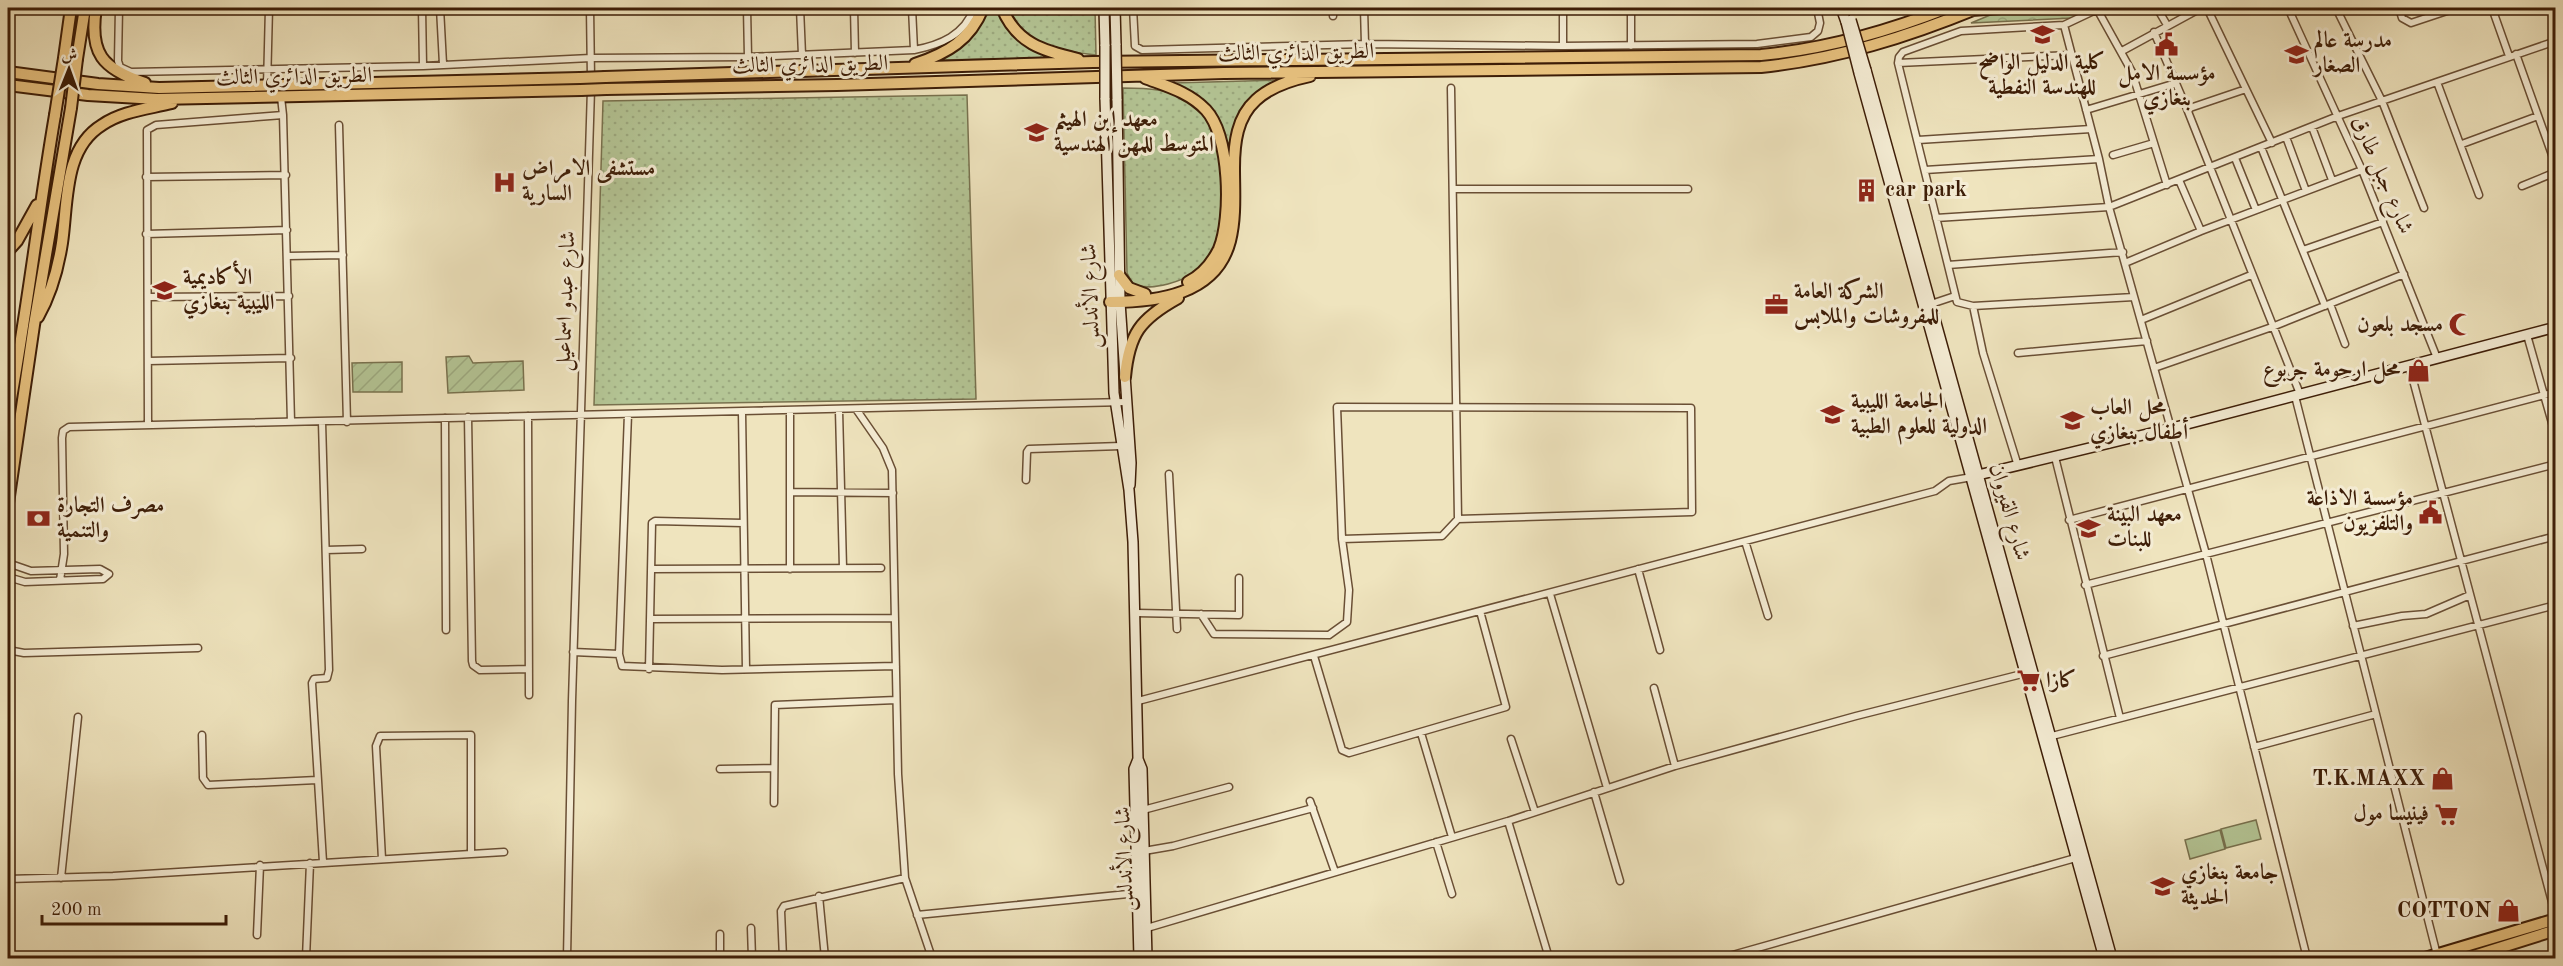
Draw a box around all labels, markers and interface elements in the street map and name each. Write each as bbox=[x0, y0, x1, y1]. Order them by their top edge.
school or university icon: كلية الدليل الواضح للهندسة النفطية bbox=[2029, 21, 2055, 47]
place label: مدرسة عالم الصغار bbox=[2311, 29, 2392, 78]
public building icon: مؤسسة الامل بنغازي bbox=[2154, 32, 2180, 58]
north arrow bbox=[39, 39, 99, 99]
street label: الطريق الدائري الثالث bbox=[1218, 41, 1374, 70]
school or university icon: مدرسة عالم الصغار bbox=[2283, 41, 2309, 67]
text: ش bbox=[61, 48, 77, 64]
place label: كلية الدليل الواضح للهندسة النفطية bbox=[1978, 50, 2106, 99]
street label: الطريق الدائري الثالث bbox=[732, 53, 888, 82]
place label: مؤسسة الامل بنغازي bbox=[2118, 62, 2216, 116]
street label: الطريق الدائري الثالث bbox=[216, 65, 372, 94]
place label: معهد إبن الهيثم المتوسط للمهن الهندسية bbox=[1054, 109, 1214, 158]
street label: شارع جبل طارق bbox=[2342, 113, 2417, 240]
school or university icon: معهد إبن الهيثم المتوسط للمهن الهندسية bbox=[1023, 120, 1049, 146]
place label: مستشفى الامراض السارية bbox=[522, 157, 655, 206]
hospital icon: مستشفى الامراض السارية bbox=[491, 169, 517, 195]
building icon: car park bbox=[1854, 177, 1880, 203]
place label: car park bbox=[1885, 179, 1967, 201]
street label: شارع عبدو اسماعيل bbox=[553, 230, 585, 372]
street label: شارع الأندلس bbox=[1072, 243, 1110, 349]
place label: الأكاديمية الليبية بنغازي bbox=[183, 260, 274, 320]
place label: الشركة العامة للمفروشات والملابس bbox=[1794, 277, 1939, 330]
school or university icon: الأكاديمية الليبية بنغازي bbox=[152, 278, 178, 304]
office icon: الشركة العامة للمفروشات والملابس bbox=[1763, 292, 1789, 318]
mosque icon: مسجد بلعون bbox=[2448, 312, 2474, 338]
place label: مسجد بلعون bbox=[2357, 314, 2443, 337]
shop icon: محل ارحومة جربوع bbox=[2405, 357, 2431, 383]
place label: محل ارحومة جربوع bbox=[2263, 359, 2401, 387]
place label: الجامعة الليبية الدولية للعلوم الطبية bbox=[1851, 390, 1987, 445]
place label: محل العاب أطفال بنغازي bbox=[2090, 396, 2189, 450]
school or university icon: الجامعة الليبية الدولية للعلوم الطبية bbox=[1820, 402, 1846, 428]
school or university icon: محل العاب أطفال بنغازي bbox=[2059, 408, 2085, 434]
street label: شارع القيروان bbox=[1979, 461, 2033, 565]
place label: مؤسسة الاذاعة والتلفزيون bbox=[2307, 487, 2413, 537]
place label: مصرف التجارة والتنمية bbox=[57, 494, 164, 543]
public building icon: مؤسسة الاذاعة والتلفزيون bbox=[2418, 499, 2444, 525]
place label: معهد البينة للبنات bbox=[2107, 504, 2182, 552]
bank icon: مصرف التجارة والتنمية bbox=[26, 506, 52, 532]
school or university icon: معهد البينة للبنات bbox=[2076, 515, 2102, 541]
supermarket icon: كازا bbox=[2015, 668, 2041, 694]
place label: كازا bbox=[2046, 668, 2077, 693]
shop icon: T.K.MAXX bbox=[2430, 766, 2456, 792]
place label: T.K.MAXX bbox=[2312, 768, 2425, 790]
supermarket icon: فينيسا مول bbox=[2434, 801, 2460, 827]
place label: فينيسا مول bbox=[2353, 802, 2429, 826]
street label: شارع الأندلس bbox=[1106, 806, 1144, 912]
place label: جامعة بنغازي الحديثة bbox=[2181, 861, 2278, 911]
school or university icon: جامعة بنغازي الحديثة bbox=[2150, 873, 2176, 899]
scale bar bbox=[42, 888, 226, 926]
shop icon: COTTON bbox=[2496, 898, 2522, 924]
place label: COTTON bbox=[2397, 900, 2491, 922]
text: 200 m bbox=[51, 901, 102, 919]

